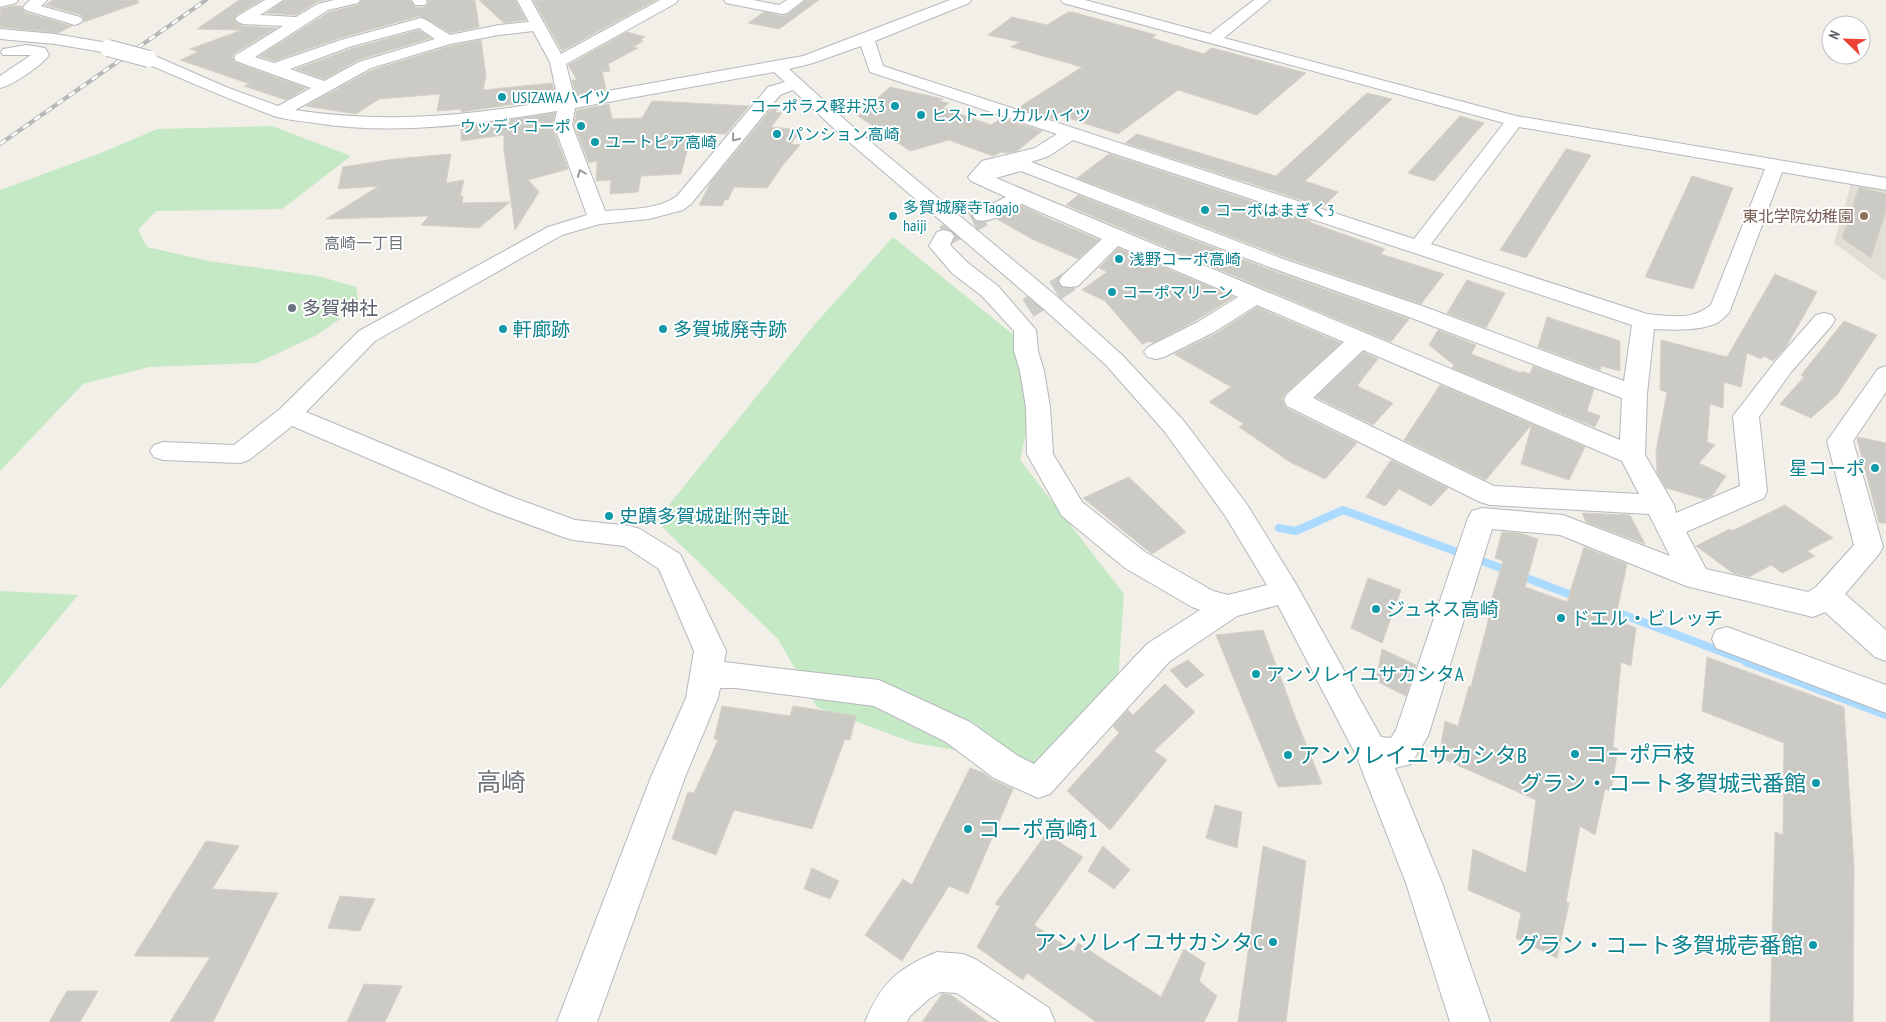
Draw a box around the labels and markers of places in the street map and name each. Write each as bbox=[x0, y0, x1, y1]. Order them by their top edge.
place label: USIZAWAハイツ bbox=[512, 87, 610, 107]
marker: USIZAWAハイツ bbox=[496, 91, 508, 103]
place label: コーポラス軽井沢3 bbox=[750, 96, 885, 116]
marker: コーポラス軽井沢3 bbox=[889, 100, 901, 112]
place label: ヒストーリカルハイツ bbox=[931, 105, 1091, 125]
marker: ヒストーリカルハイツ bbox=[915, 109, 927, 121]
place label: ウッディコーポ bbox=[460, 116, 571, 136]
marker: ウッディコーポ bbox=[575, 120, 587, 132]
place label: パンション高崎 bbox=[787, 124, 900, 144]
marker: パンション高崎 bbox=[771, 128, 783, 140]
place label: ユートピア高崎 bbox=[605, 132, 717, 152]
marker: ユートピア高崎 bbox=[589, 136, 601, 148]
place label: 多賀城廃寺Tagajo haiji bbox=[903, 197, 1019, 235]
place label: コーポはまぎく3 bbox=[1215, 200, 1335, 220]
marker: コーポはまぎく3 bbox=[1199, 204, 1211, 216]
place label: 東北学院幼稚園 bbox=[1742, 206, 1854, 226]
marker: 多賀城廃寺Tagajo haiji bbox=[887, 210, 899, 222]
marker: 東北学院幼稚園 bbox=[1858, 210, 1870, 222]
place label: 浅野コーポ高崎 bbox=[1129, 249, 1241, 269]
marker: 浅野コーポ高崎 bbox=[1113, 253, 1125, 265]
place label: コーポマリーン bbox=[1122, 282, 1233, 302]
marker: コーポマリーン bbox=[1106, 286, 1118, 298]
place label: 多賀神社 bbox=[302, 296, 378, 320]
marker: 多賀神社 bbox=[286, 302, 298, 314]
place label: 軒廊跡 bbox=[513, 317, 570, 341]
place label: 多賀城廃寺跡 bbox=[673, 317, 787, 341]
marker: 軒廊跡 bbox=[497, 323, 509, 335]
marker: 多賀城廃寺跡 bbox=[657, 323, 669, 335]
place label: 星コーポ bbox=[1789, 456, 1865, 480]
marker: 星コーポ bbox=[1869, 462, 1881, 474]
place label: 史蹟多賀城趾附寺趾 bbox=[619, 504, 790, 528]
marker: 史蹟多賀城趾附寺趾 bbox=[603, 510, 615, 522]
place label: ジュネス高崎 bbox=[1386, 597, 1499, 621]
marker: ジュネス高崎 bbox=[1370, 603, 1382, 615]
place label: ドエル・ビレッチ bbox=[1571, 606, 1723, 630]
marker: ドエル・ビレッチ bbox=[1555, 612, 1567, 624]
place label: アンソレイユサカシタA bbox=[1266, 662, 1464, 686]
marker: アンソレイユサカシタA bbox=[1250, 668, 1262, 680]
place label: コーポ戸枝 bbox=[1585, 740, 1695, 768]
place label: アンソレイユサカシタB bbox=[1298, 741, 1527, 769]
marker: コーポ戸枝 bbox=[1569, 748, 1581, 760]
marker: アンソレイユサカシタB bbox=[1282, 749, 1294, 761]
place label: グラン・コート多賀城弐番館 bbox=[1520, 769, 1806, 797]
marker: グラン・コート多賀城弐番館 bbox=[1810, 777, 1822, 789]
place label: コーポ高崎1 bbox=[978, 815, 1098, 843]
marker: コーポ高崎1 bbox=[962, 823, 974, 835]
place label: アンソレイユサカシタC bbox=[1034, 928, 1263, 956]
place label: グラン・コート多賀城壱番館 bbox=[1517, 931, 1803, 959]
marker: アンソレイユサカシタC bbox=[1267, 936, 1279, 948]
marker: グラン・コート多賀城壱番館 bbox=[1807, 939, 1819, 951]

